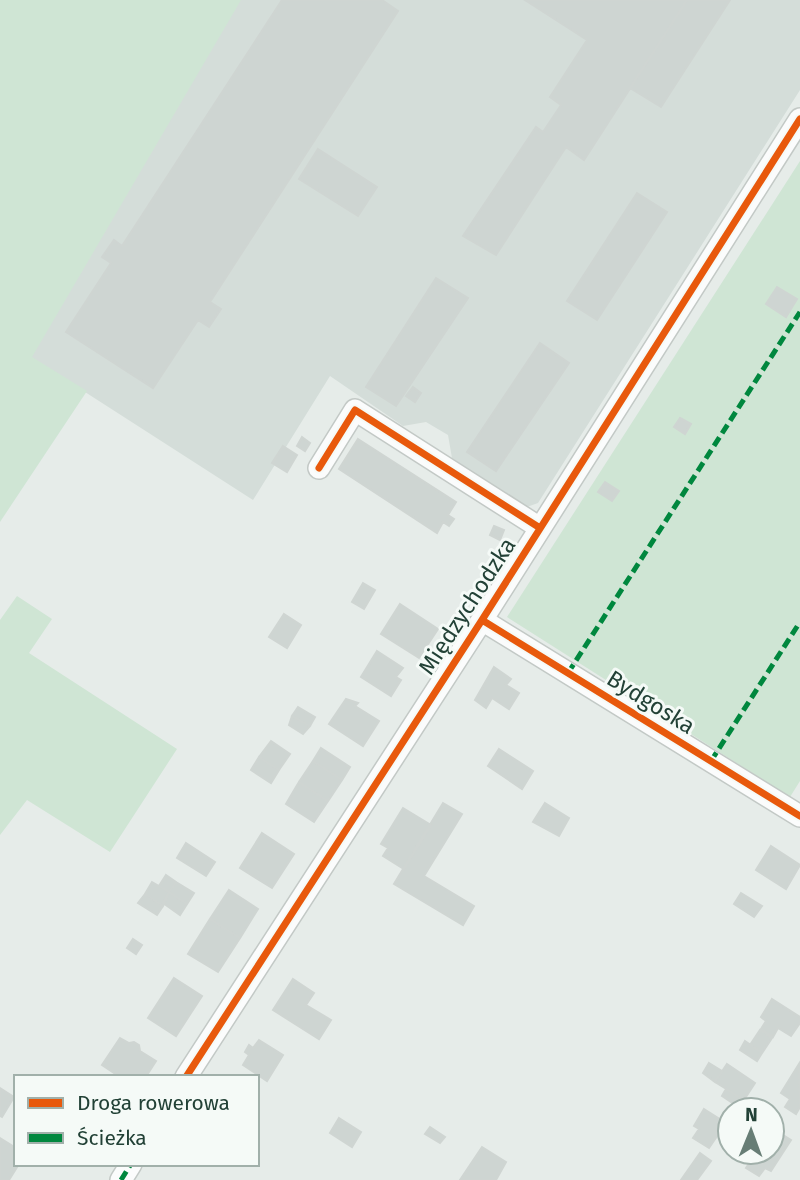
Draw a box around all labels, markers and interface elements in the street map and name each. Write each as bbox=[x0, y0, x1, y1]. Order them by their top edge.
street label: Międzychodzka bbox=[412, 532, 522, 680]
street label: Bydgoska bbox=[602, 664, 700, 740]
legend bbox=[14, 1075, 259, 1166]
text: Droga rowerowa bbox=[77, 1090, 230, 1116]
north arrow bbox=[716, 1096, 786, 1166]
text: N bbox=[745, 1103, 758, 1126]
text: Ścieżka bbox=[77, 1125, 147, 1151]

